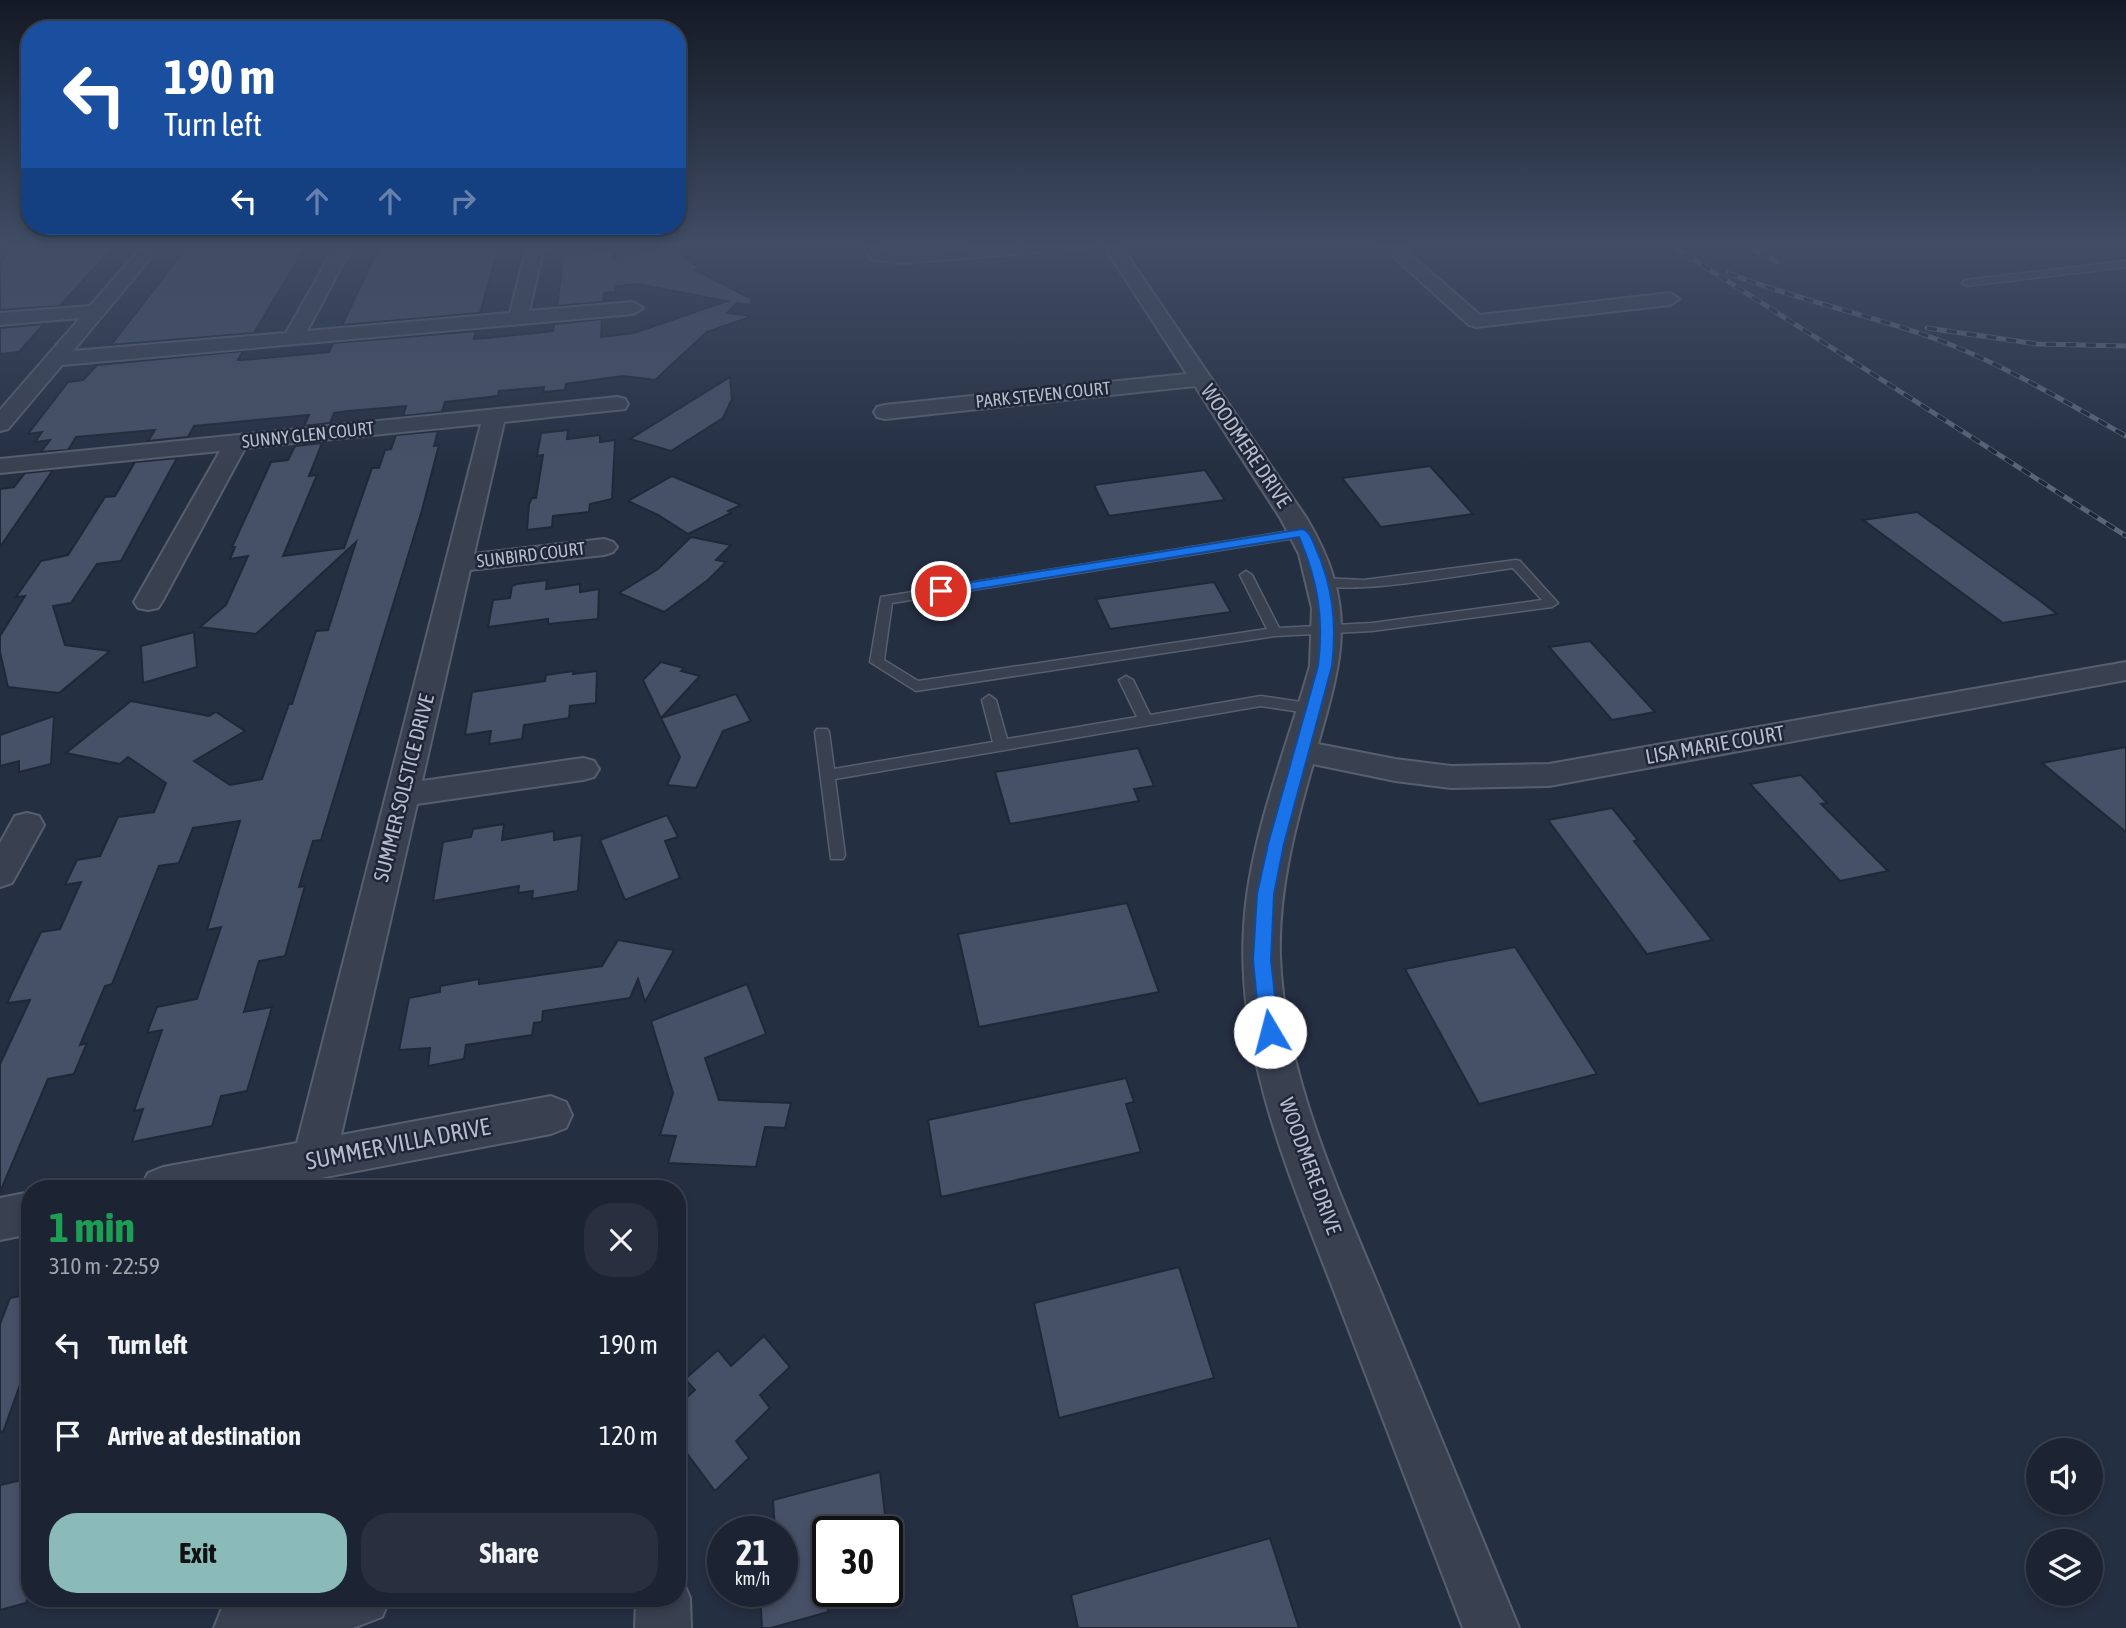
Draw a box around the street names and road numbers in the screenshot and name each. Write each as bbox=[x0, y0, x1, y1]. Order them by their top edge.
street label: PARK STEVEN COURT bbox=[974, 377, 1112, 412]
street label: WOODMERE DRIVE bbox=[1197, 379, 1297, 512]
street label: SUNNY GLEN COURT bbox=[241, 417, 375, 452]
street label: SUNBIRD COURT bbox=[475, 537, 587, 572]
street label: SUMMER SOLSTICE DRIVE bbox=[368, 691, 438, 884]
street label: LISA MARIE COURT bbox=[1643, 720, 1786, 768]
street label: WOODMERE DRIVE bbox=[1275, 1094, 1347, 1237]
street label: SUMMER VILLA DRIVE bbox=[304, 1112, 492, 1175]

